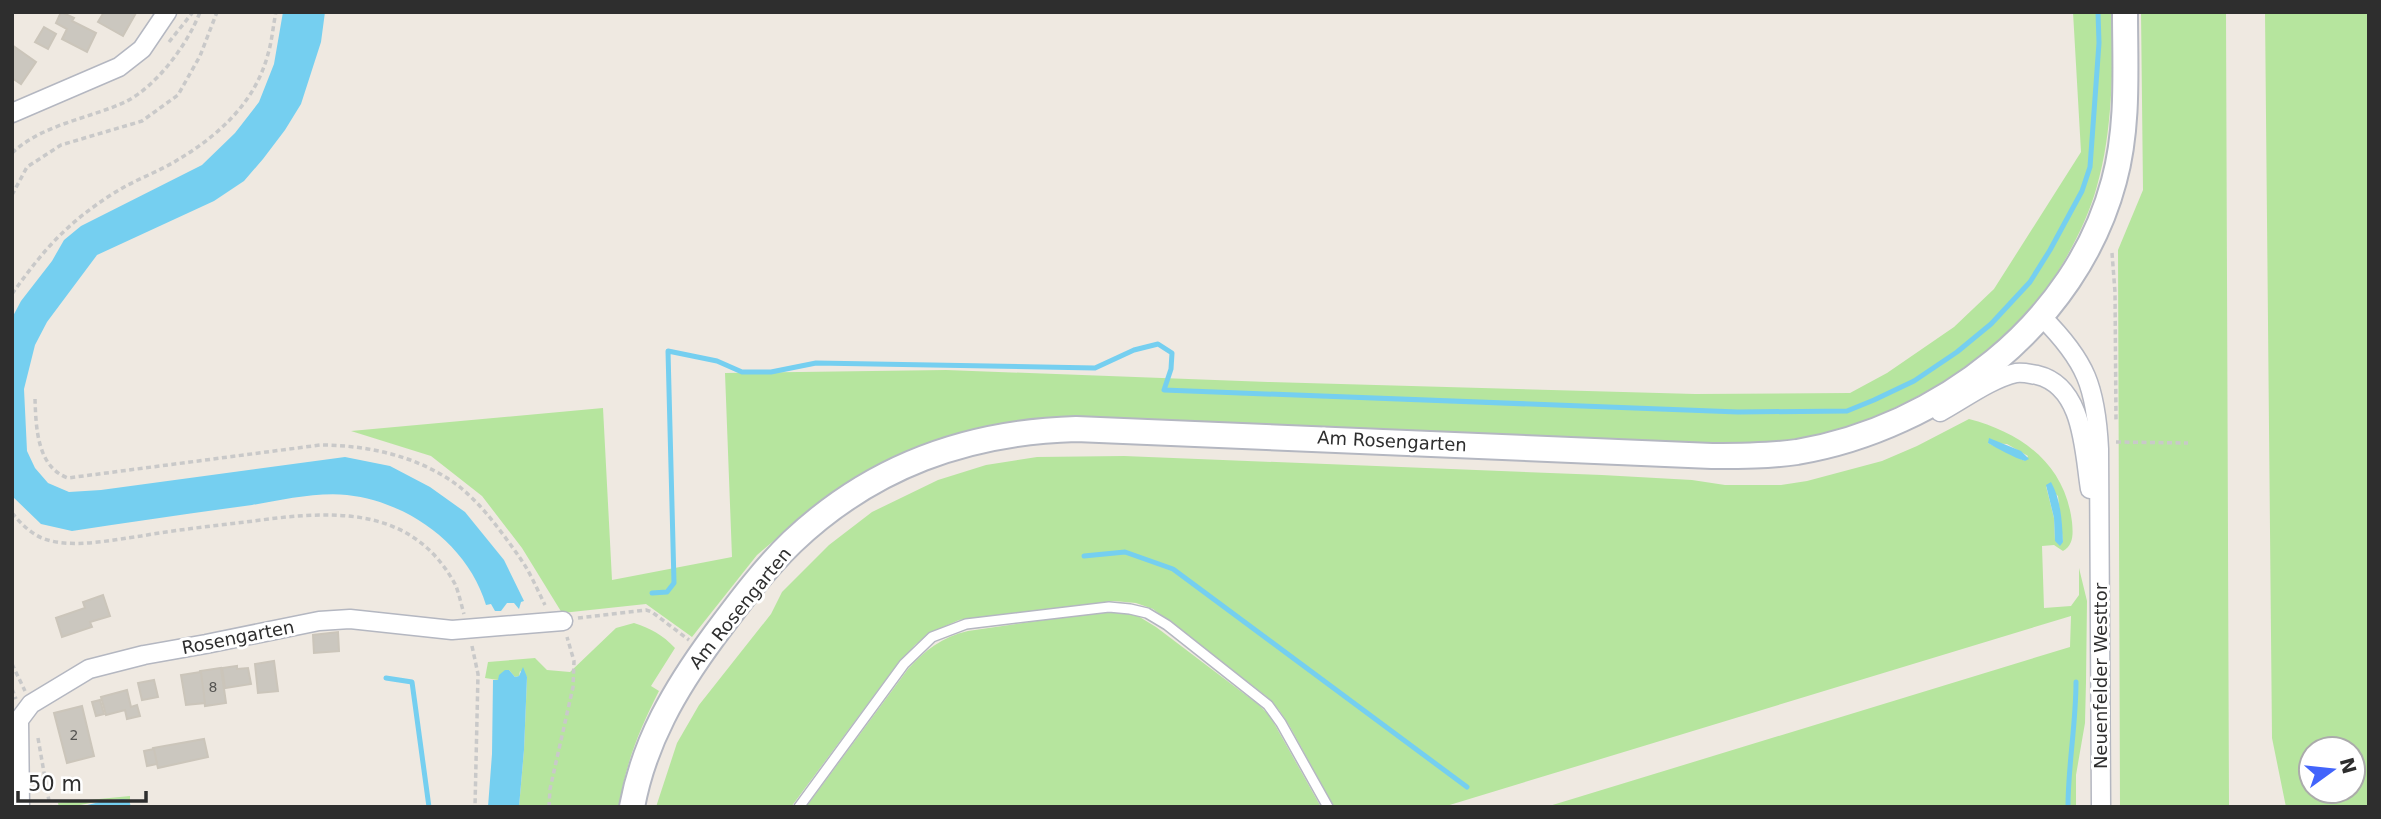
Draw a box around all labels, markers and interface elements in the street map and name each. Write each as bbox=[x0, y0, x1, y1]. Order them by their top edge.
street label: Am Rosengarten bbox=[1317, 427, 1467, 455]
street label: Am Rosengarten bbox=[685, 543, 795, 673]
street label: Neuenfelder Westtor bbox=[2090, 582, 2111, 769]
street label: Rosengarten bbox=[180, 616, 296, 658]
house number: 8 bbox=[209, 679, 217, 695]
house number: 2 bbox=[70, 727, 78, 743]
north arrow bbox=[2297, 735, 2367, 805]
text: N bbox=[2336, 755, 2361, 776]
scale bar bbox=[18, 760, 145, 804]
text: 50 m bbox=[28, 772, 82, 796]

